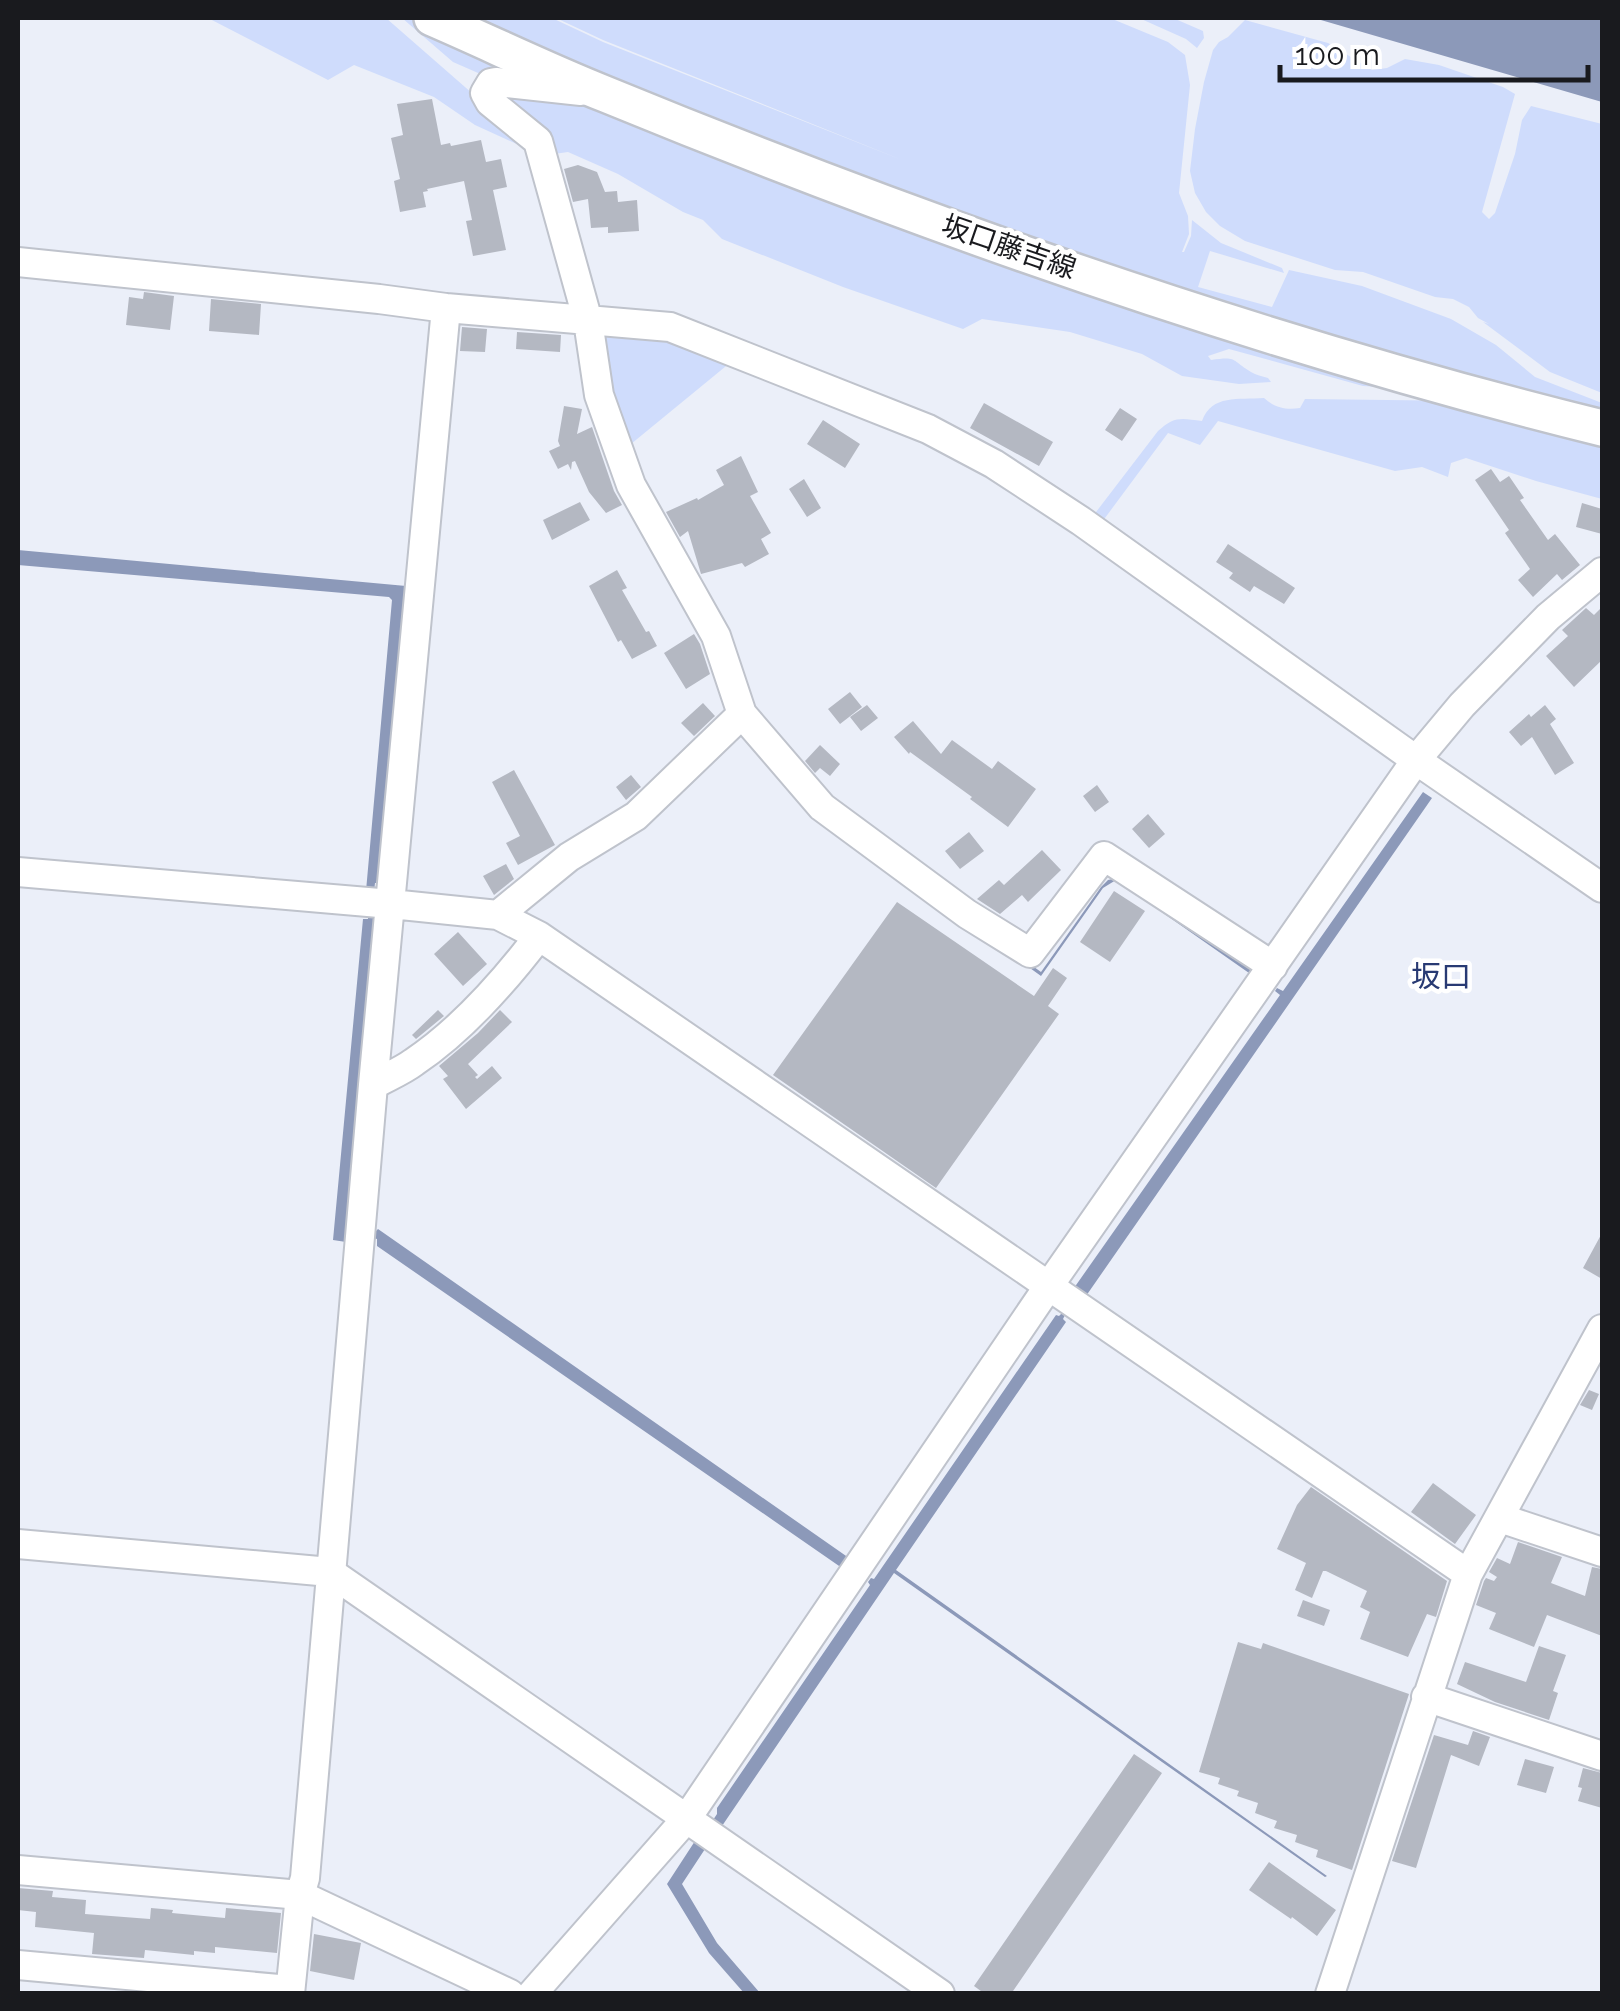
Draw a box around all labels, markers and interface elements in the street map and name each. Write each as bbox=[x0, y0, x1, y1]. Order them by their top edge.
scale bar bbox=[1280, 20, 1588, 82]
text: 100 m bbox=[1295, 37, 1380, 72]
street label: 坂口藤吉線 bbox=[937, 209, 1081, 285]
district label: 坂口 bbox=[1411, 959, 1471, 994]

